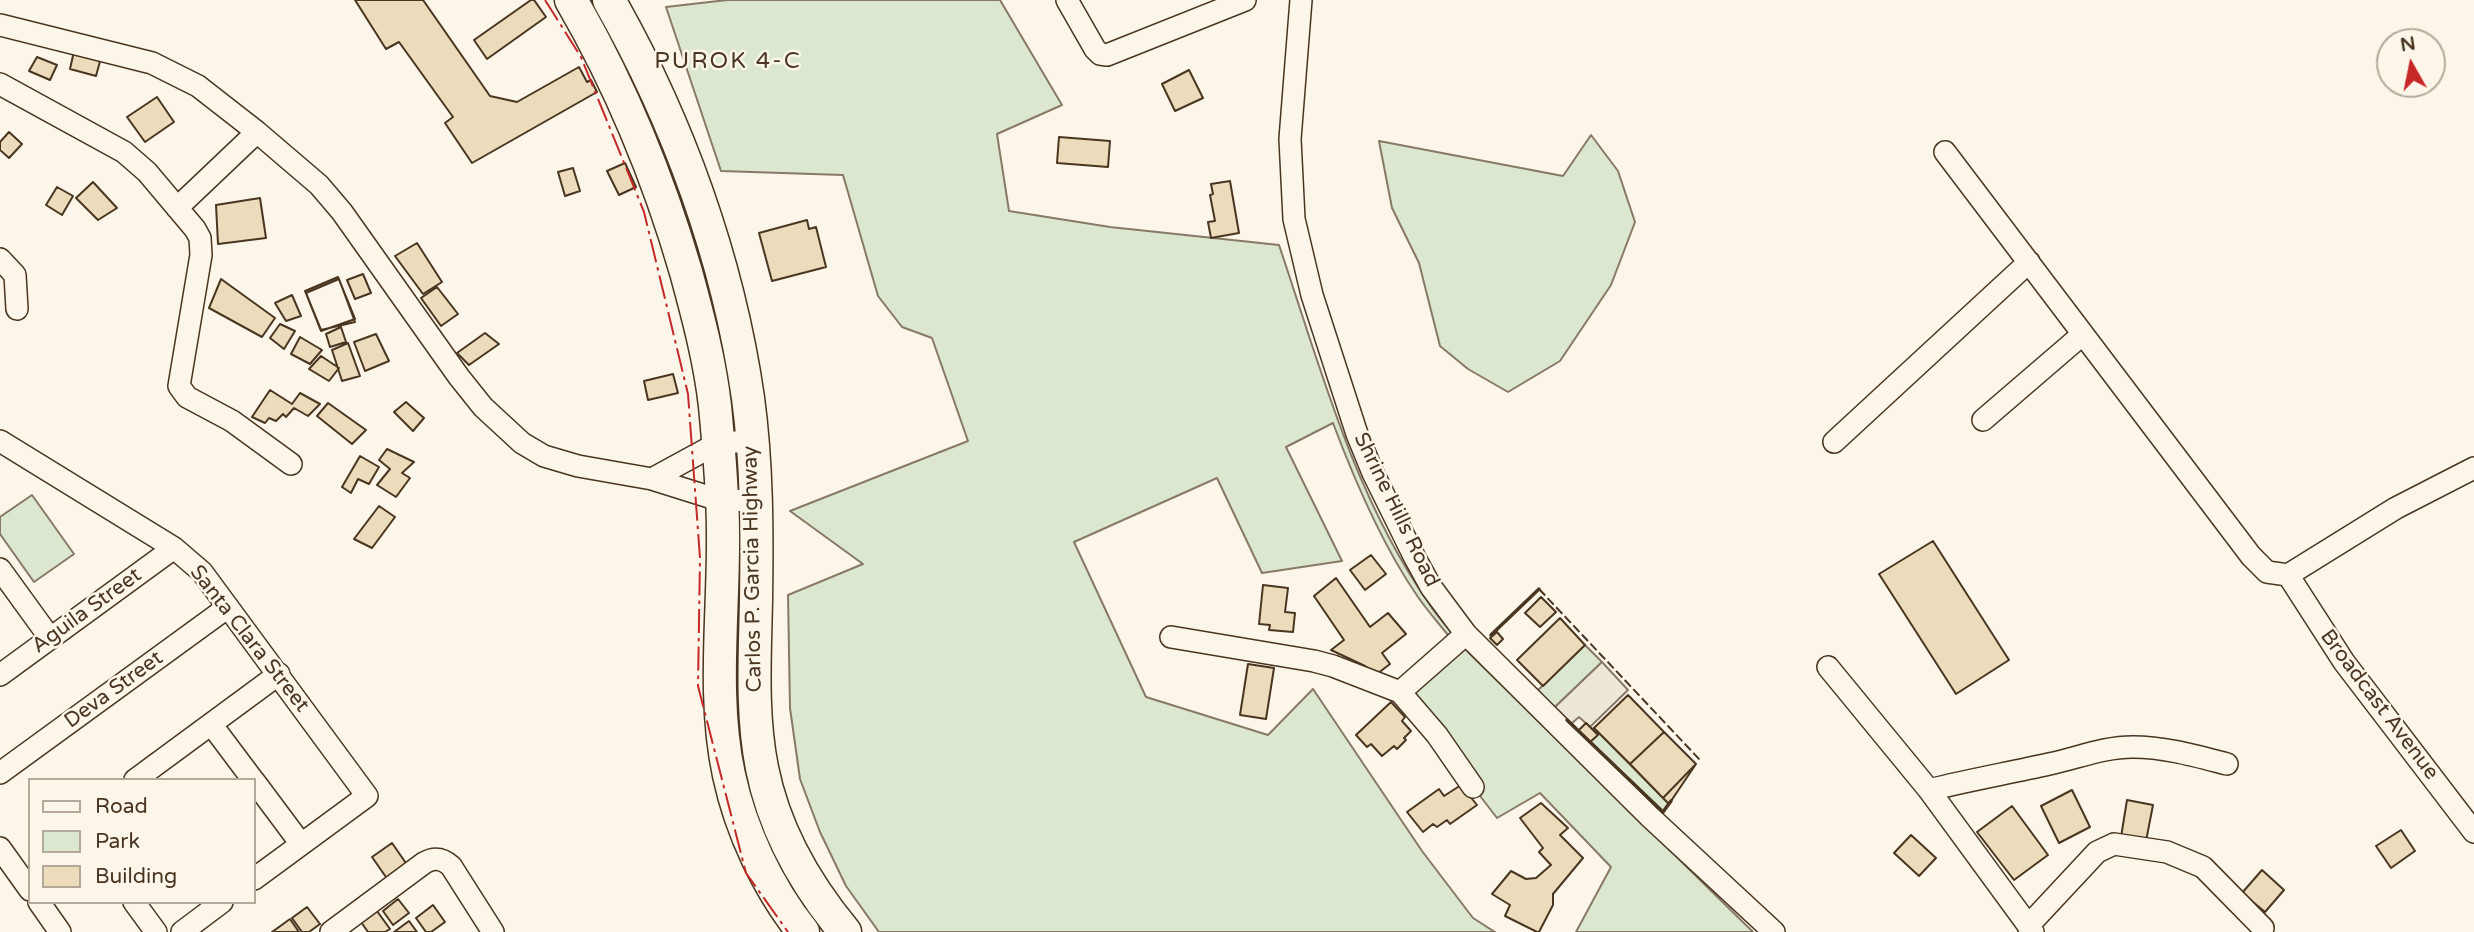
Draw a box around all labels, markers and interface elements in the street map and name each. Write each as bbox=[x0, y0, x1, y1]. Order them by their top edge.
north arrow bbox=[2376, 28, 2446, 98]
text: N bbox=[2399, 32, 2417, 56]
district label: PUROK 4-C bbox=[655, 48, 801, 76]
street label: Shrine Hills Road bbox=[1348, 429, 1444, 591]
street label: Carlos P. Garcia Highway bbox=[738, 445, 768, 693]
street label: Santa Clara Street bbox=[184, 561, 314, 717]
street label: Aguila Street bbox=[27, 563, 147, 659]
street label: Broadcast Avenue bbox=[2314, 625, 2444, 785]
street label: Deva Street bbox=[60, 646, 168, 734]
legend bbox=[28, 778, 256, 904]
text: Road bbox=[95, 794, 148, 819]
text: Park bbox=[95, 829, 140, 854]
text: Building bbox=[95, 864, 177, 889]

